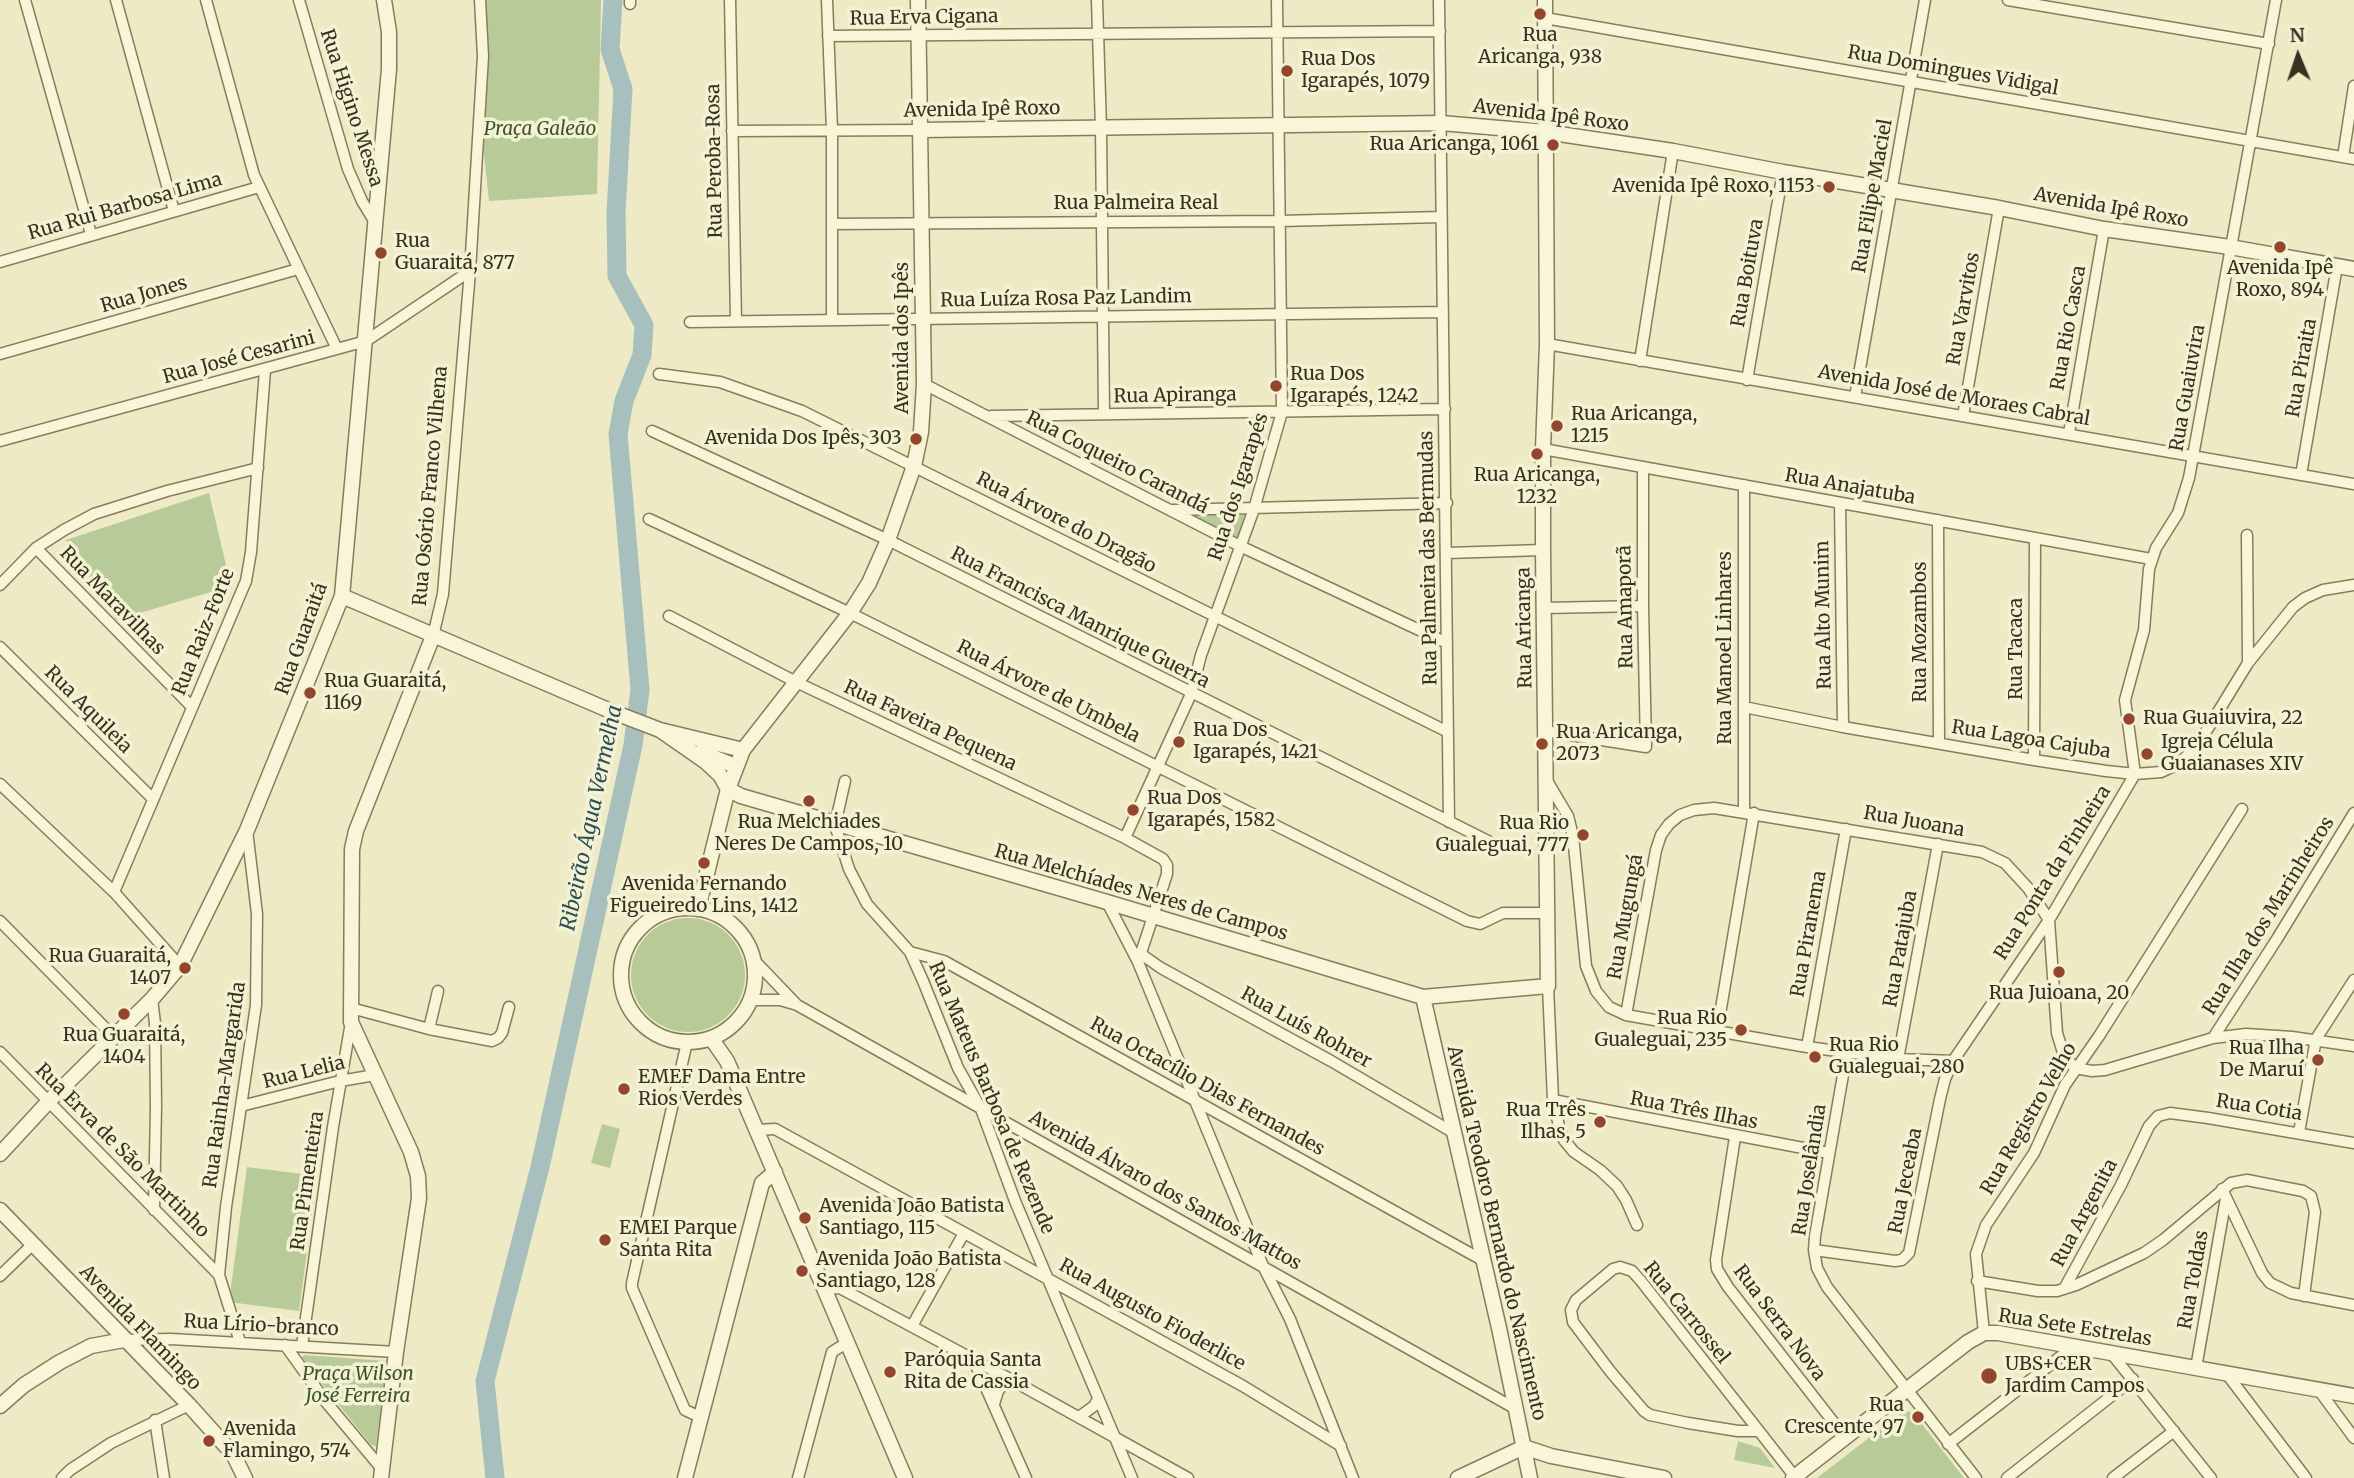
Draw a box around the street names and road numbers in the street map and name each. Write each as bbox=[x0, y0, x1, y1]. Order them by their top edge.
street label: Rua Erva Cigana bbox=[850, 5, 998, 31]
street label: Rua Higino Messa bbox=[315, 26, 387, 190]
street label: Rua Domingues Vidigal bbox=[1846, 41, 2060, 101]
street label: Rua Peroba-Rosa bbox=[702, 83, 728, 239]
street label: Avenida Ipê Roxo bbox=[1472, 95, 1630, 137]
street label: Avenida Ipê Roxo bbox=[903, 97, 1061, 123]
street label: Rua Filipe Maciel bbox=[1848, 117, 1898, 275]
street label: Rua Rui Barbosa Lima bbox=[25, 168, 225, 246]
street label: Avenida Ipê Roxo bbox=[2032, 183, 2190, 233]
street label: Rua Palmeira Real bbox=[1054, 193, 1218, 215]
street label: Rua Boituva bbox=[1727, 217, 1769, 329]
street label: Rua Varvitos bbox=[1943, 251, 1985, 367]
street label: Avenida dos Ipês bbox=[892, 262, 914, 414]
street label: Rua Rio Casca bbox=[2047, 264, 2091, 392]
street label: Rua Jones bbox=[98, 272, 190, 318]
street label: Rua Luíza Rosa Paz Landim bbox=[940, 285, 1192, 313]
street label: Rua Piraita bbox=[2282, 317, 2322, 419]
street label: Rua Guaiuvira bbox=[2166, 323, 2210, 453]
street label: Rua José Cesarini bbox=[160, 327, 318, 389]
street label: Avenida José de Moraes Cabral bbox=[1816, 361, 2092, 431]
street label: Rua Osório Franco Vilhena bbox=[409, 365, 453, 607]
street label: Rua Apiranga bbox=[1113, 384, 1237, 408]
street label: Rua Coqueiro Carandá bbox=[1022, 407, 1212, 519]
street label: Rua dos Igarapés bbox=[1204, 410, 1274, 564]
street label: Rua Palmeira das Bermudas bbox=[1415, 431, 1443, 685]
street label: Rua Anajatuba bbox=[1783, 464, 1917, 510]
street label: Rua Árvore do Dragão bbox=[972, 468, 1160, 578]
street label: Rua Alto Munim bbox=[1811, 540, 1837, 690]
street label: Rua Maravilhas bbox=[55, 542, 169, 660]
street label: Rua Francisca Manrique Guerra bbox=[947, 543, 1213, 693]
street label: Rua Amaporã bbox=[1614, 545, 1638, 669]
street label: Rua Manoel Linhares bbox=[1715, 551, 1737, 745]
street label: Rua Mozambos bbox=[1910, 562, 1932, 702]
street label: Rua Raiz-Forte bbox=[168, 565, 240, 699]
street label: Rua Aricanga bbox=[1513, 567, 1537, 689]
street label: Rua Guaraitá bbox=[271, 580, 333, 698]
street label: Rua Tacaca bbox=[2006, 598, 2028, 700]
street label: Rua Árvore de Umbela bbox=[953, 636, 1143, 748]
street label: Rua Aquileia bbox=[40, 662, 136, 758]
street label: Rua Faveira Pequena bbox=[840, 676, 1020, 776]
street label: Rua Lagoa Cajuba bbox=[1950, 716, 2112, 764]
street label: Rua Ponta da Pinheira bbox=[1990, 782, 2116, 964]
street label: Rua Juoana bbox=[1862, 802, 1966, 842]
street label: Rua Ilha dos Marinheiros bbox=[2199, 813, 2339, 1019]
street label: Rua Melchíades Neres de Campos bbox=[992, 840, 1290, 946]
street label: Rua Mugungá bbox=[1604, 852, 1648, 982]
street label: Rua Piranema bbox=[1787, 869, 1831, 999]
street label: Rua Patajuba bbox=[1880, 889, 1922, 1009]
street label: Rua Mateus Barbosa de Rezende bbox=[923, 958, 1059, 1238]
street label: Rua Rainha-Margarida bbox=[199, 980, 251, 1190]
street label: Rua Luís Rohrer bbox=[1237, 983, 1375, 1073]
street label: Rua Octacílio Dias Fernandes bbox=[1086, 1013, 1328, 1161]
street label: Rua Registro Velho bbox=[1976, 1039, 2082, 1199]
street label: Avenida Teodoro Bernardo do Nascimento bbox=[1442, 1043, 1550, 1423]
street label: Rua Lelia bbox=[261, 1052, 347, 1094]
street label: Rua Erva de São Martinho bbox=[30, 1059, 214, 1243]
street label: Rua Três Ilhas bbox=[1628, 1087, 1760, 1135]
street label: Rua Cotia bbox=[2214, 1090, 2304, 1126]
street label: Rua Joselândia bbox=[1788, 1103, 1832, 1237]
street label: Avenida Álvaro dos Santos Mattos bbox=[1025, 1106, 1305, 1276]
street label: Rua Pimenteira bbox=[287, 1110, 329, 1252]
street label: Rua Jeceaba bbox=[1885, 1126, 1927, 1236]
street label: Rua Argenita bbox=[2047, 1155, 2123, 1271]
street label: Rua Toldas bbox=[2174, 1229, 2214, 1331]
street label: Rua Augusto Fioderlice bbox=[1055, 1254, 1249, 1376]
street label: Rua Carrossel bbox=[1638, 1257, 1734, 1369]
street label: Avenida Flamingo bbox=[74, 1261, 206, 1395]
street label: Rua Serra Nova bbox=[1728, 1261, 1830, 1385]
street label: Rua Sete Estrelas bbox=[1997, 1305, 2153, 1351]
street label: Rua Lírio-branco bbox=[183, 1311, 339, 1341]

